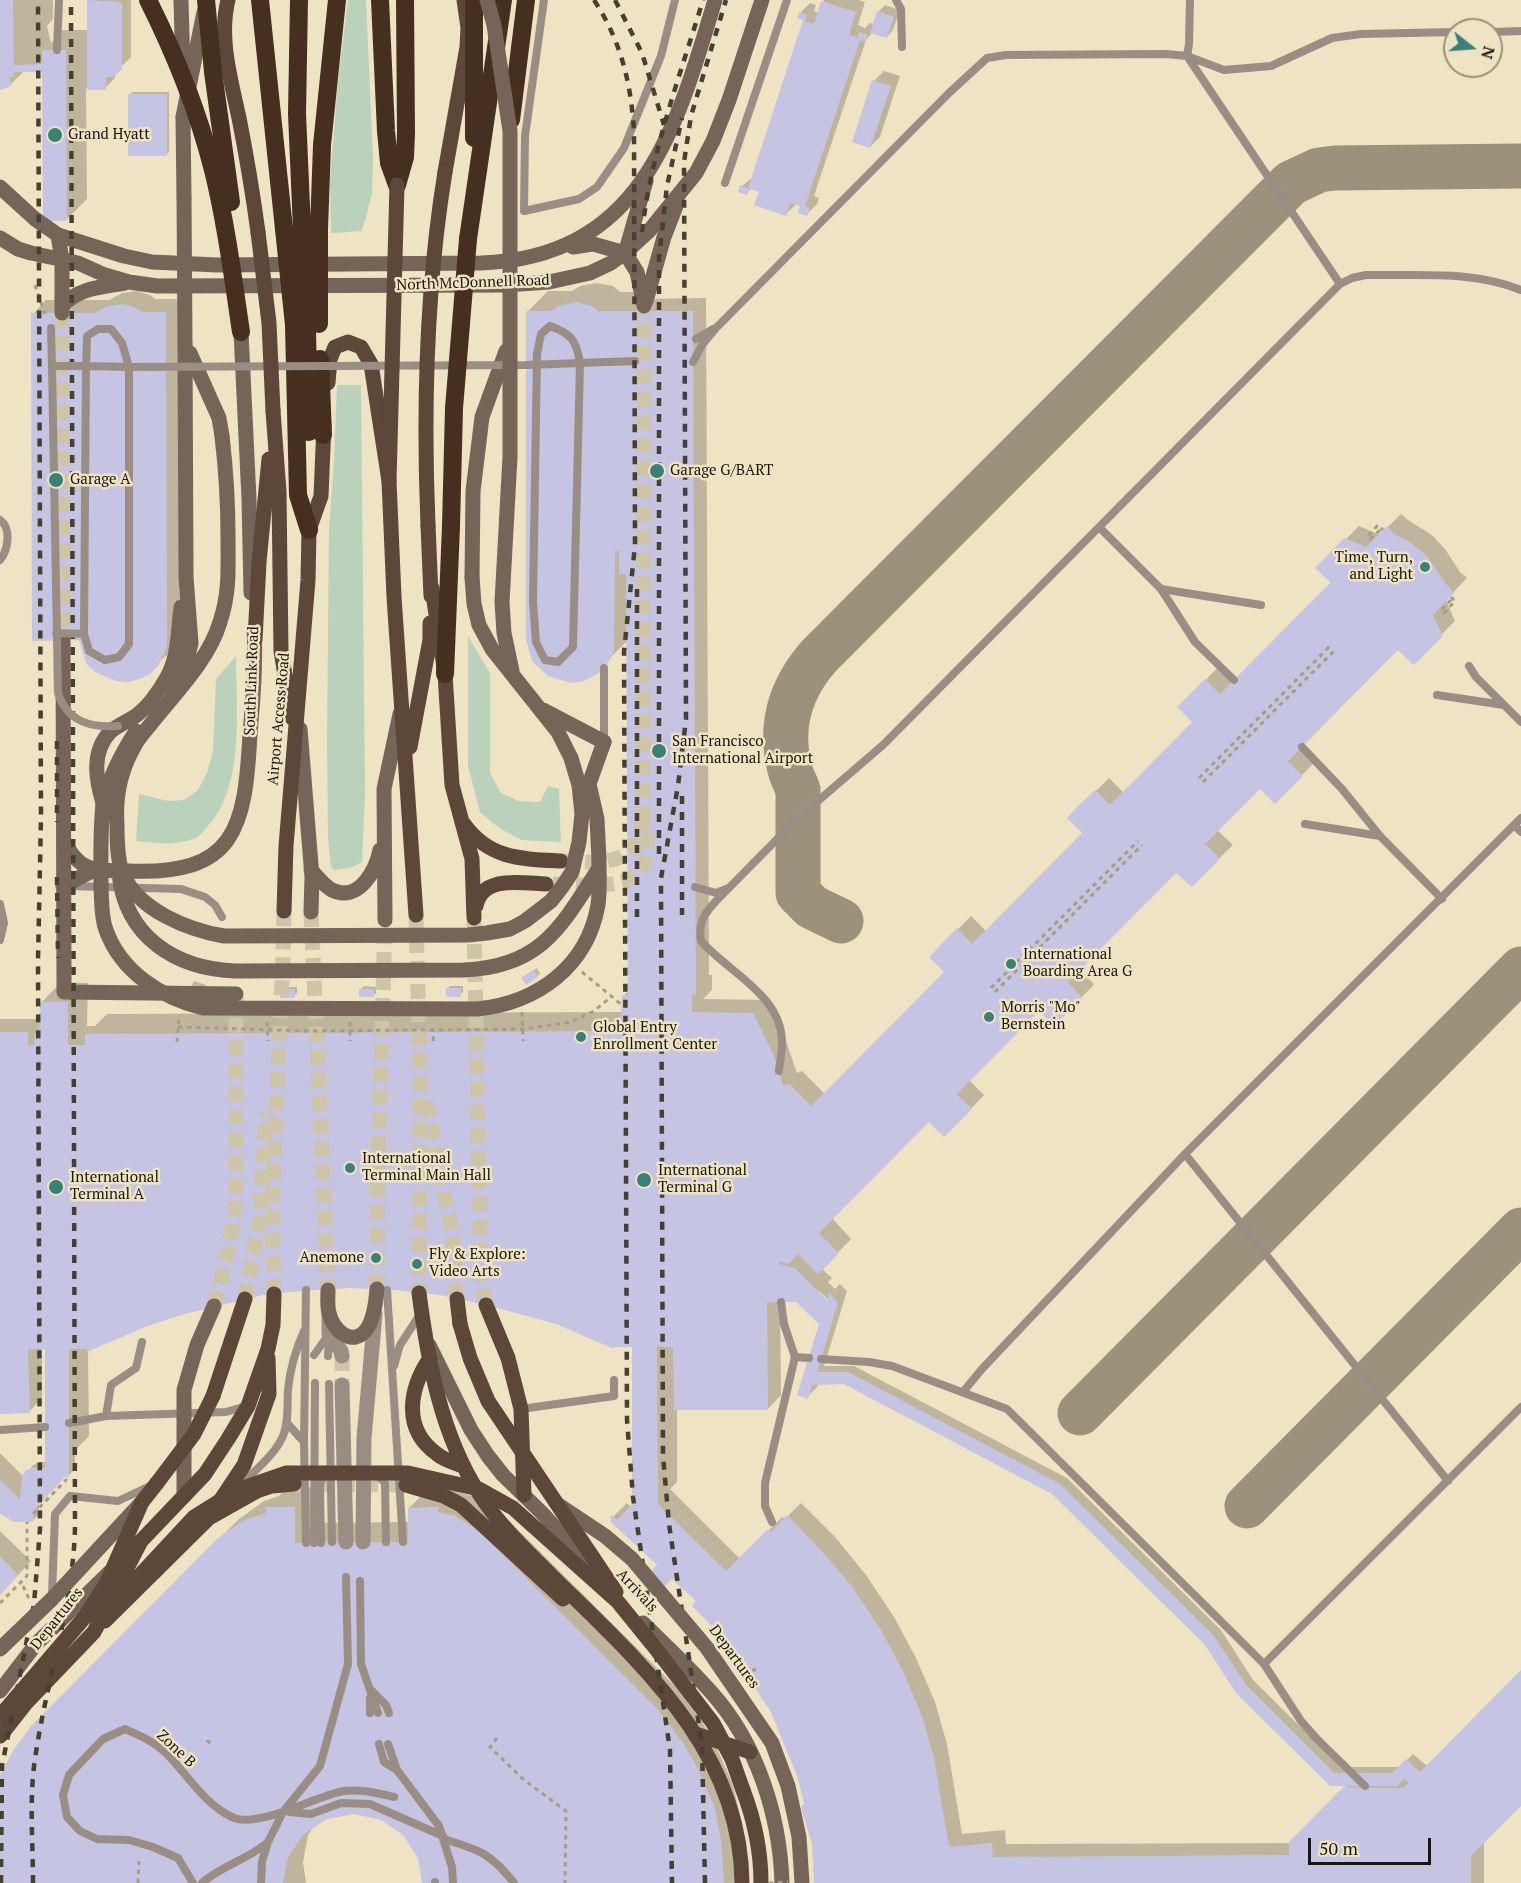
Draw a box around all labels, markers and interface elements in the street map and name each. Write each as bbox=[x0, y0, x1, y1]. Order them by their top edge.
north arrow bbox=[1443, 18, 1503, 78]
text: N bbox=[1476, 44, 1501, 62]
marker: Grand Hyatt bbox=[46, 126, 64, 144]
place label: Grand Hyatt bbox=[68, 126, 150, 144]
street label: North McDonnell Road bbox=[396, 271, 550, 295]
marker: Garage G/BART bbox=[648, 462, 666, 480]
place label: Garage G/BART bbox=[670, 462, 773, 480]
marker: Garage A bbox=[47, 471, 65, 489]
place label: Garage A bbox=[70, 471, 131, 489]
place label: Time, Turn, and Light bbox=[1334, 549, 1413, 584]
marker: Time, Turn, and Light bbox=[1418, 560, 1432, 574]
street label: South Link Road bbox=[241, 626, 263, 736]
street label: Airport Access Road bbox=[264, 652, 294, 786]
place label: San Francisco International Airport bbox=[672, 733, 813, 768]
marker: San Francisco International Airport bbox=[650, 742, 668, 760]
place label: International Boarding Area G bbox=[1023, 946, 1132, 981]
marker: International Boarding Area G bbox=[1004, 957, 1018, 971]
place label: Morris "Mo" Bernstein bbox=[1001, 999, 1081, 1034]
marker: Morris "Mo" Bernstein bbox=[982, 1010, 996, 1024]
place label: Global Entry Enrollment Center bbox=[593, 1019, 717, 1054]
marker: Global Entry Enrollment Center bbox=[574, 1030, 588, 1044]
place label: International Terminal Main Hall bbox=[362, 1150, 491, 1185]
marker: International Terminal Main Hall bbox=[343, 1161, 357, 1175]
place label: International Terminal G bbox=[658, 1162, 747, 1197]
place label: International Terminal A bbox=[70, 1169, 159, 1204]
marker: International Terminal G bbox=[635, 1171, 653, 1189]
marker: International Terminal A bbox=[47, 1178, 65, 1196]
place label: Fly & Explore: Video Arts bbox=[429, 1246, 526, 1281]
place label: Anemone bbox=[300, 1249, 364, 1267]
marker: Anemone bbox=[369, 1251, 383, 1265]
marker: Fly & Explore: Video Arts bbox=[410, 1257, 424, 1271]
street label: Arrivals bbox=[613, 1566, 661, 1616]
street label: Departures bbox=[27, 1584, 87, 1654]
street label: Departures bbox=[705, 1622, 763, 1692]
street label: Zone B bbox=[153, 1727, 199, 1771]
scale bar bbox=[1311, 1826, 1434, 1864]
text: 50 m bbox=[1319, 1836, 1358, 1860]

